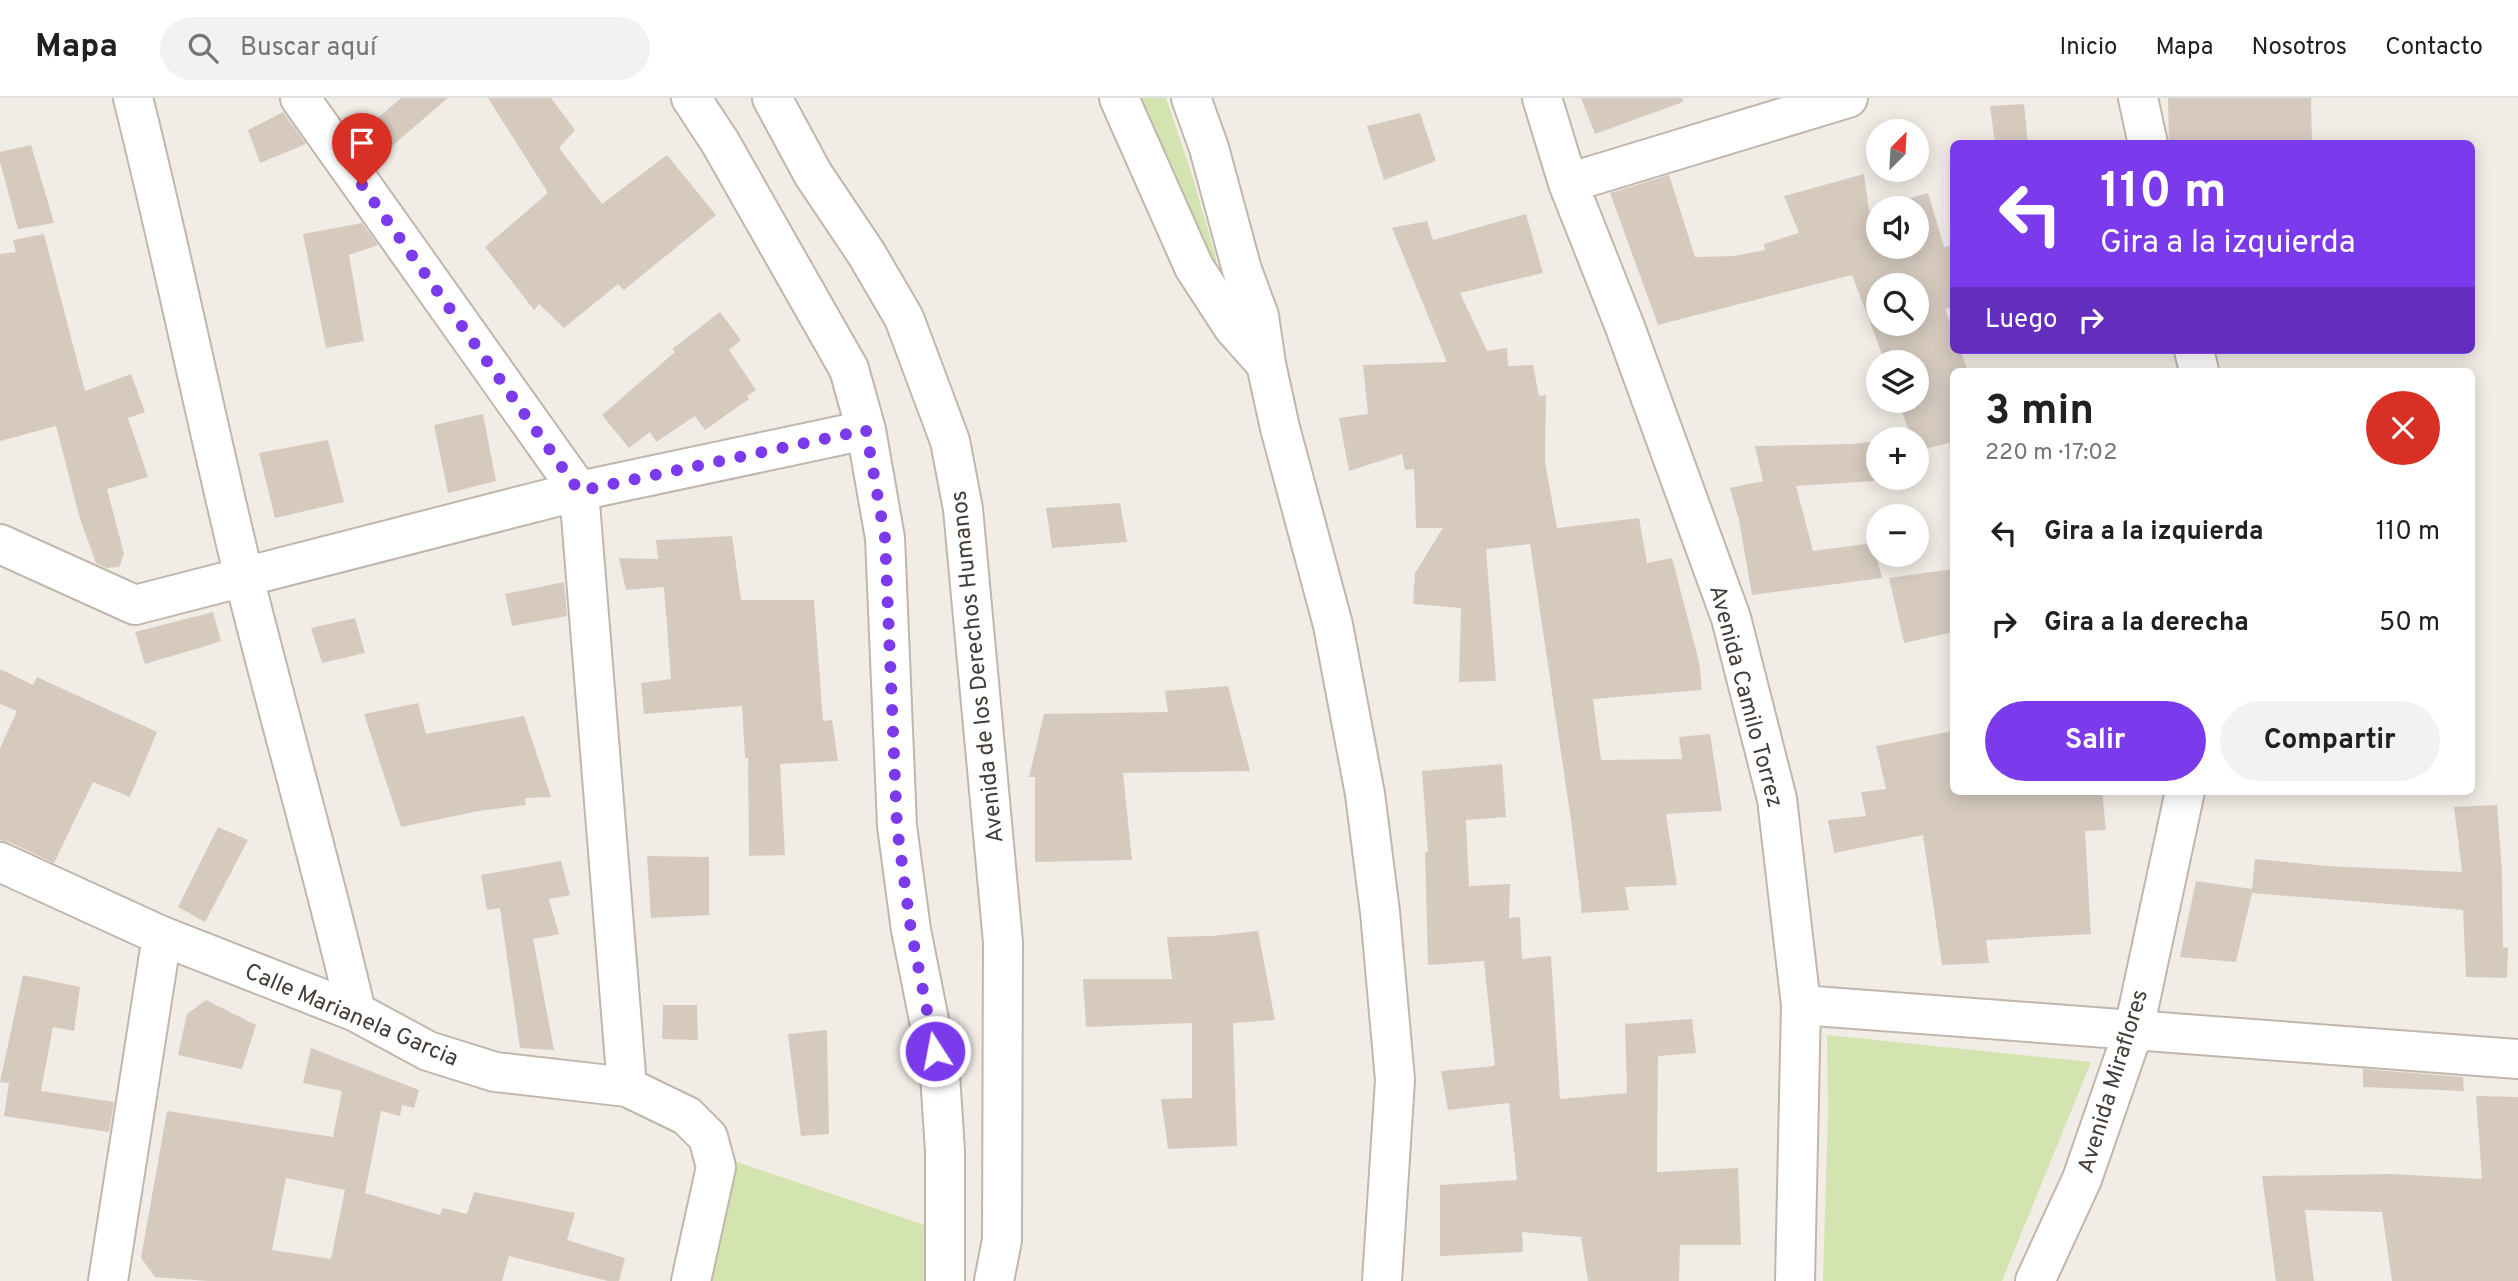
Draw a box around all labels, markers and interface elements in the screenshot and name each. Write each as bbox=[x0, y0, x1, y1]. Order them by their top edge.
search box bbox=[160, 17, 650, 80]
text: Mapa bbox=[35, 27, 118, 69]
icon: search bbox=[184, 29, 222, 67]
text: Buscar aquí bbox=[240, 32, 377, 65]
text: Inicio bbox=[2060, 33, 2117, 63]
text: Mapa bbox=[2155, 33, 2214, 63]
text: Nosotros bbox=[2252, 33, 2347, 63]
text: Contacto bbox=[2385, 33, 2483, 63]
pin bbox=[332, 113, 392, 185]
north arrow bbox=[1866, 119, 1928, 182]
map controls bbox=[1866, 119, 1929, 567]
icon: arrive bbox=[343, 124, 381, 162]
text: 110 m bbox=[2100, 163, 2227, 225]
icon: left bbox=[1985, 168, 2076, 259]
button: sound bbox=[1866, 196, 1929, 259]
text: Gira a la izquierda bbox=[2100, 224, 2356, 264]
button: search bbox=[1866, 273, 1929, 336]
icon: right bbox=[2072, 301, 2110, 339]
text: Luego bbox=[1985, 304, 2058, 337]
button: layers bbox=[1866, 350, 1929, 413]
text: 3 min bbox=[1985, 386, 2094, 439]
button: close bbox=[2366, 391, 2440, 465]
button: + bbox=[1866, 427, 1929, 490]
text: 220 m · 17:02 bbox=[1985, 439, 2117, 468]
street label: Avenida de los Derechos Humanos bbox=[946, 489, 1011, 844]
button: − bbox=[1866, 504, 1929, 567]
icon: left bbox=[1985, 514, 2023, 552]
text: Gira a la izquierda bbox=[2044, 516, 2263, 549]
text: 110 m bbox=[2376, 516, 2440, 549]
street label: Avenida Camilo Torrez bbox=[1701, 582, 1788, 811]
icon: right bbox=[1985, 605, 2023, 643]
text: Gira a la derecha bbox=[2044, 607, 2249, 640]
text: 50 m bbox=[2379, 607, 2440, 640]
button: Salir bbox=[1985, 701, 2206, 781]
button: Compartir bbox=[2220, 701, 2440, 781]
street label: Calle Marianela Garcia bbox=[240, 958, 462, 1074]
street label: Avenida Miraflores bbox=[2073, 986, 2156, 1177]
position arrow bbox=[898, 1014, 972, 1088]

